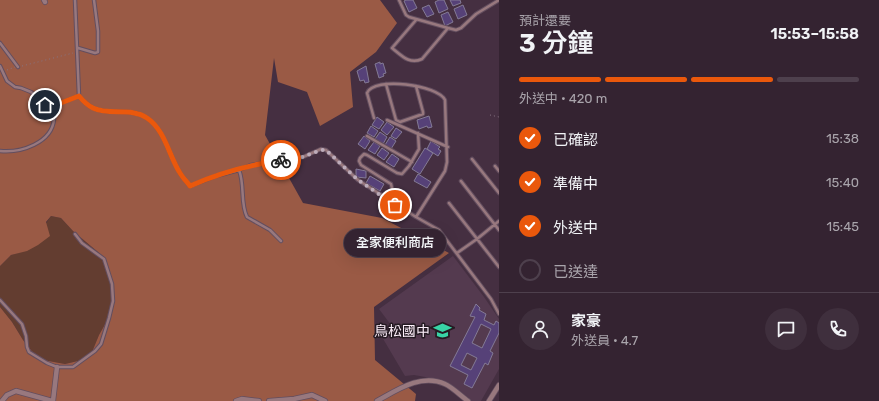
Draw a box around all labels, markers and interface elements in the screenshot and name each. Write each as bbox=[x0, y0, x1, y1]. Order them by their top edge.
text: 預計還要 bbox=[519, 13, 571, 28]
text: 15:53–15:58 bbox=[770, 25, 859, 43]
text: 3 分鐘 bbox=[519, 28, 594, 59]
pin bbox=[28, 88, 62, 122]
text: 外送中 · 420 m bbox=[519, 91, 607, 106]
icon: home bbox=[34, 94, 56, 116]
icon: check bbox=[519, 127, 541, 149]
text: 已確認 bbox=[553, 131, 598, 149]
text: 15:38 bbox=[826, 131, 859, 146]
courier bbox=[261, 140, 301, 180]
icon: bike bbox=[270, 149, 292, 171]
icon: check bbox=[519, 171, 541, 193]
text: 準備中 bbox=[553, 175, 598, 193]
text: 15:40 bbox=[826, 175, 859, 190]
pin bbox=[378, 188, 412, 222]
icon: bag bbox=[384, 194, 406, 216]
icon: check bbox=[519, 215, 541, 237]
text: 外送中 bbox=[553, 219, 598, 237]
text: 15:45 bbox=[827, 219, 859, 234]
callout: 全家便利商店 bbox=[344, 229, 446, 257]
text: 全家便利商店 bbox=[356, 235, 434, 250]
text: 已送達 bbox=[553, 263, 598, 281]
button: person bbox=[519, 308, 561, 350]
button: chat bbox=[765, 308, 807, 350]
button: phone bbox=[817, 308, 859, 350]
text: 家豪 bbox=[571, 312, 601, 330]
school or university icon: 鳥松國中 bbox=[433, 321, 453, 341]
place label: 鳥松國中 bbox=[374, 323, 430, 340]
text: 外送員 · 4.7 bbox=[571, 333, 638, 348]

